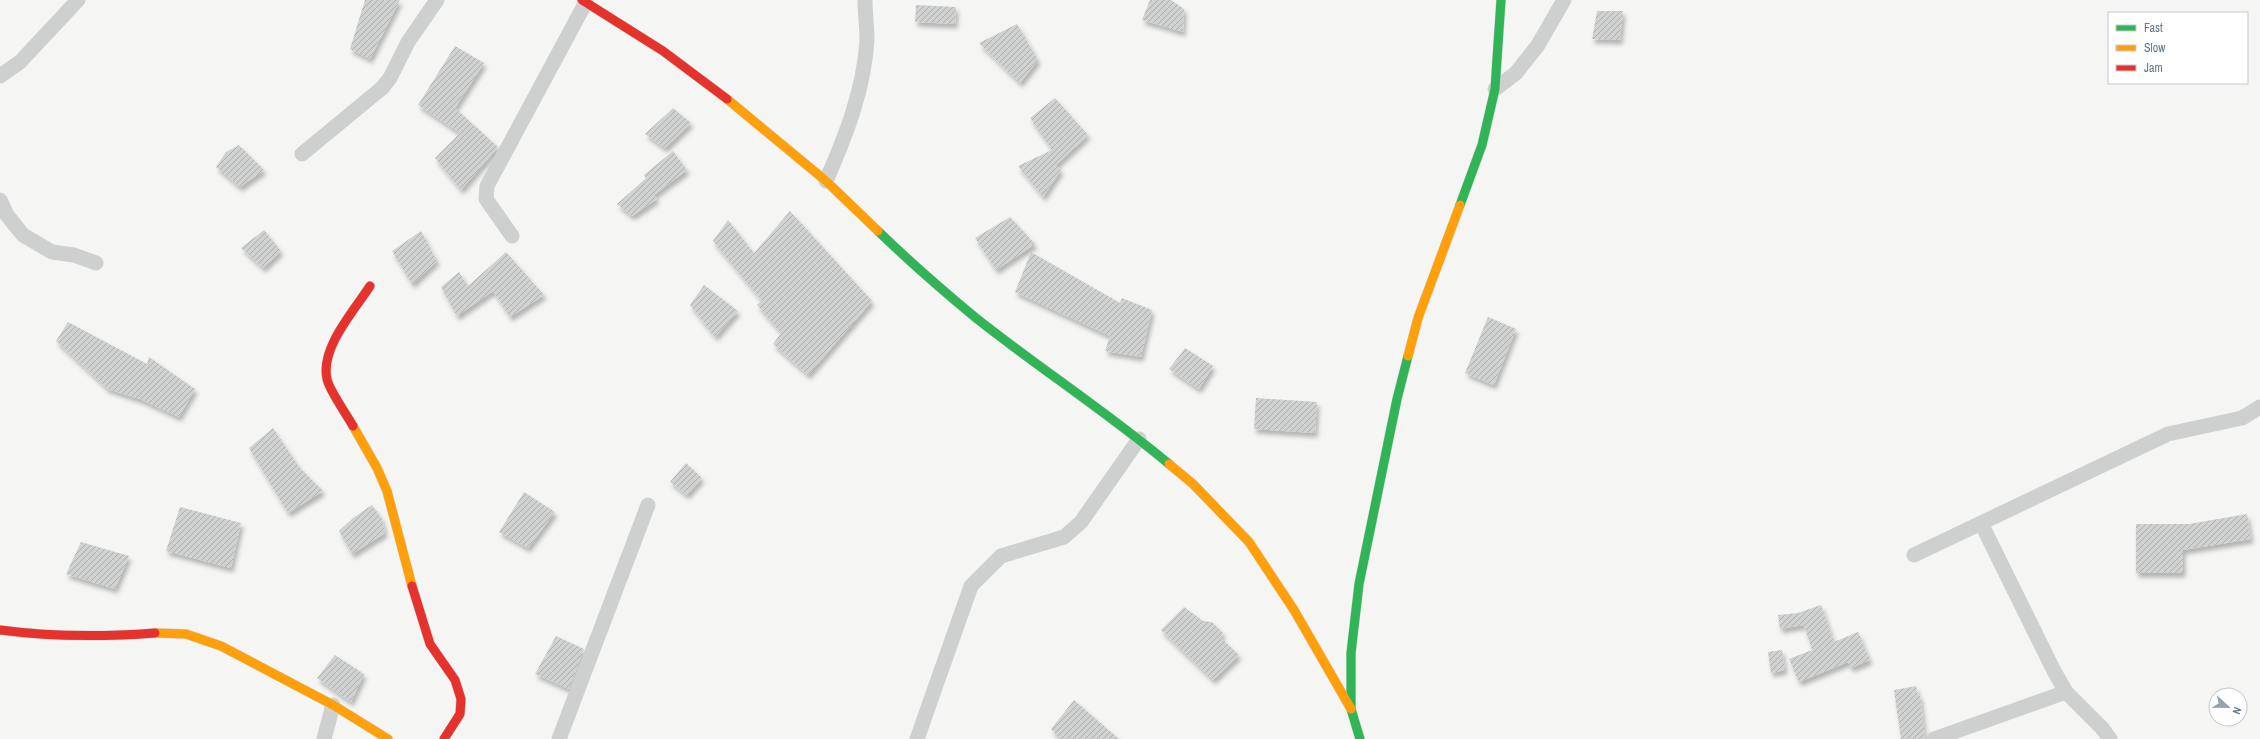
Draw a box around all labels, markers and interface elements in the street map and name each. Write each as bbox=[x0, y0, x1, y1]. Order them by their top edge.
legend bbox=[2108, 12, 2248, 84]
text: Fast bbox=[2144, 20, 2163, 36]
text: Slow bbox=[2144, 40, 2166, 56]
text: Jam bbox=[2144, 60, 2163, 76]
north arrow bbox=[2208, 687, 2248, 727]
text: N bbox=[2230, 705, 2245, 716]

